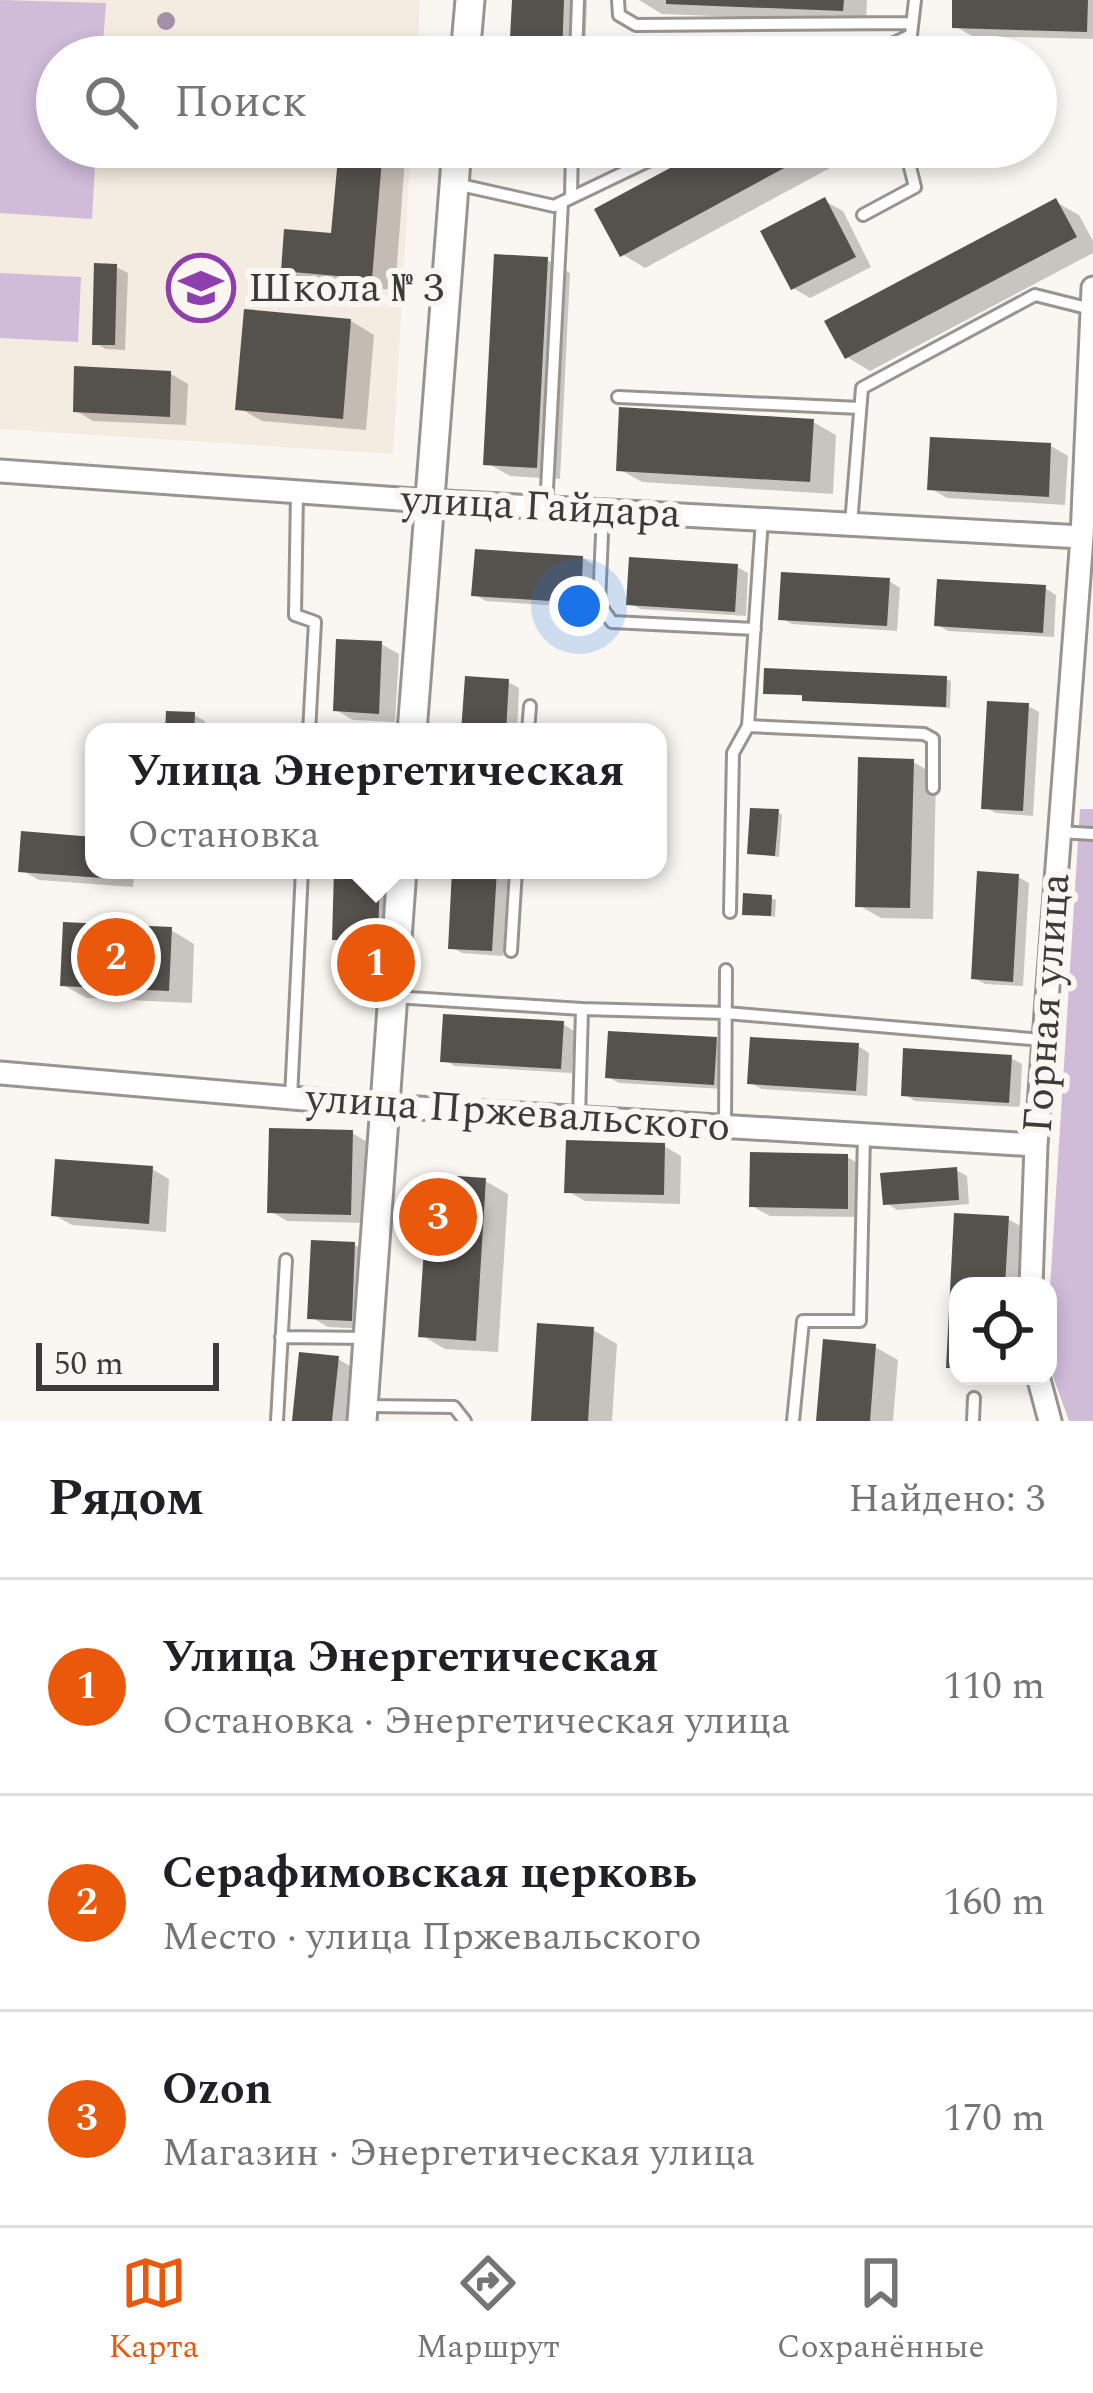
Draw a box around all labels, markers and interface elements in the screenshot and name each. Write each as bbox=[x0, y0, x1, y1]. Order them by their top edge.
search box bbox=[36, 36, 1057, 168]
text: Поиск bbox=[174, 68, 307, 137]
icon: search bbox=[78, 69, 144, 135]
school or university icon: Школа № 3 bbox=[166, 253, 236, 323]
place label: Школа № 3 bbox=[248, 257, 444, 320]
street label: улица Гайдара bbox=[399, 468, 683, 546]
your location bbox=[549, 576, 609, 636]
popup bbox=[85, 723, 667, 879]
text: Улица Энергетическая bbox=[128, 737, 624, 806]
text: Остановка bbox=[128, 806, 320, 865]
street label: Горная улица bbox=[1006, 870, 1088, 1135]
pin: 2 bbox=[77, 912, 155, 1002]
pin: 1 bbox=[337, 918, 415, 1008]
street label: улица Пржевальского bbox=[303, 1067, 732, 1159]
pin: 3 bbox=[399, 1172, 477, 1262]
map controls bbox=[949, 1277, 1057, 1385]
button: locate bbox=[949, 1277, 1057, 1385]
scale bar bbox=[36, 1337, 219, 1390]
text: 50 m bbox=[54, 1339, 124, 1389]
text: Рядом bbox=[48, 1460, 204, 1538]
text: Найдено: 3 bbox=[848, 1470, 1045, 1529]
text: Улица Энергетическая bbox=[162, 1623, 659, 1692]
text: 1 bbox=[76, 1657, 98, 1716]
text: 110 m bbox=[943, 1657, 1045, 1716]
text: Остановка · Энергетическая улица bbox=[162, 1692, 790, 1751]
text: Серафимовская церковь bbox=[162, 1839, 697, 1908]
text: 2 bbox=[76, 1873, 98, 1932]
text: 160 m bbox=[943, 1873, 1045, 1932]
text: Место · улица Пржевальского bbox=[162, 1908, 702, 1967]
text: Ozon bbox=[162, 2055, 272, 2124]
text: 3 bbox=[76, 2089, 98, 2148]
text: 170 m bbox=[943, 2089, 1045, 2148]
text: Магазин · Энергетическая улица bbox=[162, 2124, 755, 2183]
tab: Карта bbox=[109, 2250, 199, 2372]
tab: Маршрут bbox=[416, 2250, 560, 2372]
tab: Сохранённые bbox=[777, 2250, 984, 2372]

